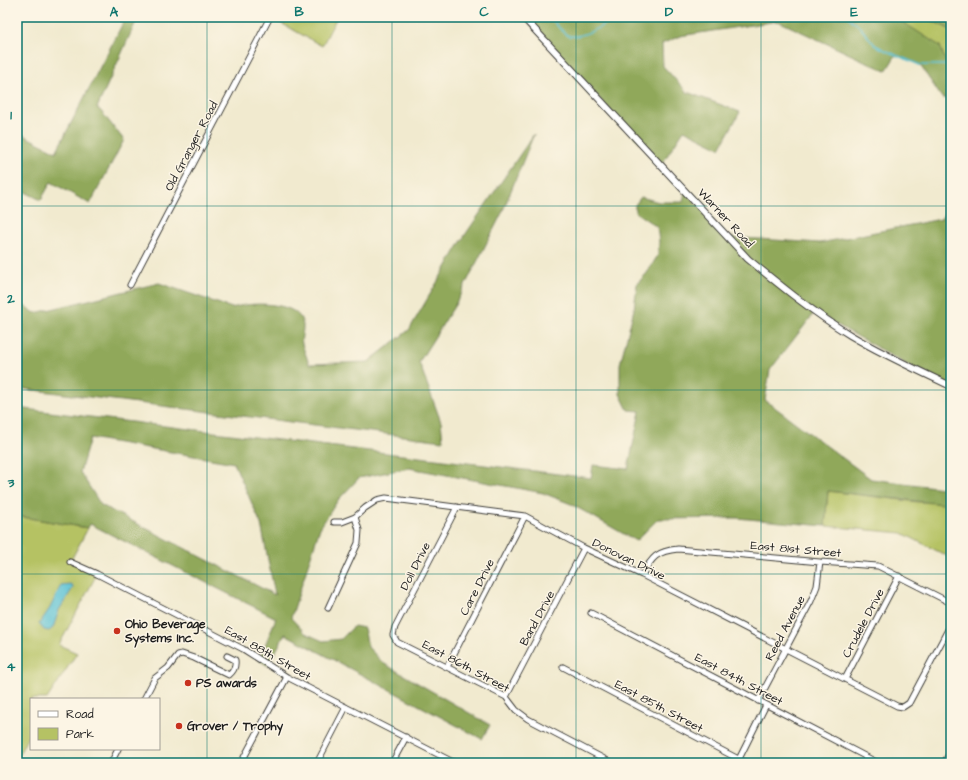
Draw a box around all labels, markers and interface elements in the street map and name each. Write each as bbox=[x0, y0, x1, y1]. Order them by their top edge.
text: A bbox=[110, 3, 119, 21]
text: B bbox=[294, 3, 304, 21]
text: C bbox=[479, 3, 489, 21]
text: D bbox=[665, 3, 674, 21]
text: E bbox=[850, 3, 858, 21]
street label: Old Granger Road bbox=[161, 98, 223, 195]
text: 1 bbox=[10, 106, 12, 124]
street label: Warner Road bbox=[694, 185, 758, 252]
text: 2 bbox=[6, 290, 15, 308]
text: 3 bbox=[7, 474, 15, 492]
street label: Donovan Drive bbox=[589, 534, 669, 585]
street label: East 81st Street bbox=[750, 537, 842, 562]
street label: Doll Drive bbox=[396, 539, 435, 593]
street label: Care Drive bbox=[456, 556, 499, 618]
street label: Crudele Drive bbox=[838, 585, 889, 661]
street label: Band Drive bbox=[516, 587, 559, 649]
street label: Reed Avenue bbox=[761, 592, 810, 664]
place label: Ohio Beverage Systems Inc. bbox=[124, 616, 206, 648]
street label: East 88th Street bbox=[221, 622, 314, 685]
marker: Ohio Beverage Systems Inc. bbox=[112, 626, 122, 636]
street label: East 86th Street bbox=[419, 636, 513, 697]
street label: East 84th Street bbox=[692, 649, 786, 710]
text: 4 bbox=[7, 658, 16, 676]
place label: PS awards bbox=[196, 675, 257, 692]
street label: East 85th Street bbox=[612, 676, 706, 737]
marker: PS awards bbox=[183, 678, 193, 688]
legend bbox=[30, 698, 160, 750]
text: Road bbox=[66, 706, 94, 723]
place label: Grover / Trophy bbox=[187, 718, 284, 736]
marker: Grover / Trophy bbox=[174, 721, 184, 731]
text: Park bbox=[66, 726, 94, 743]

